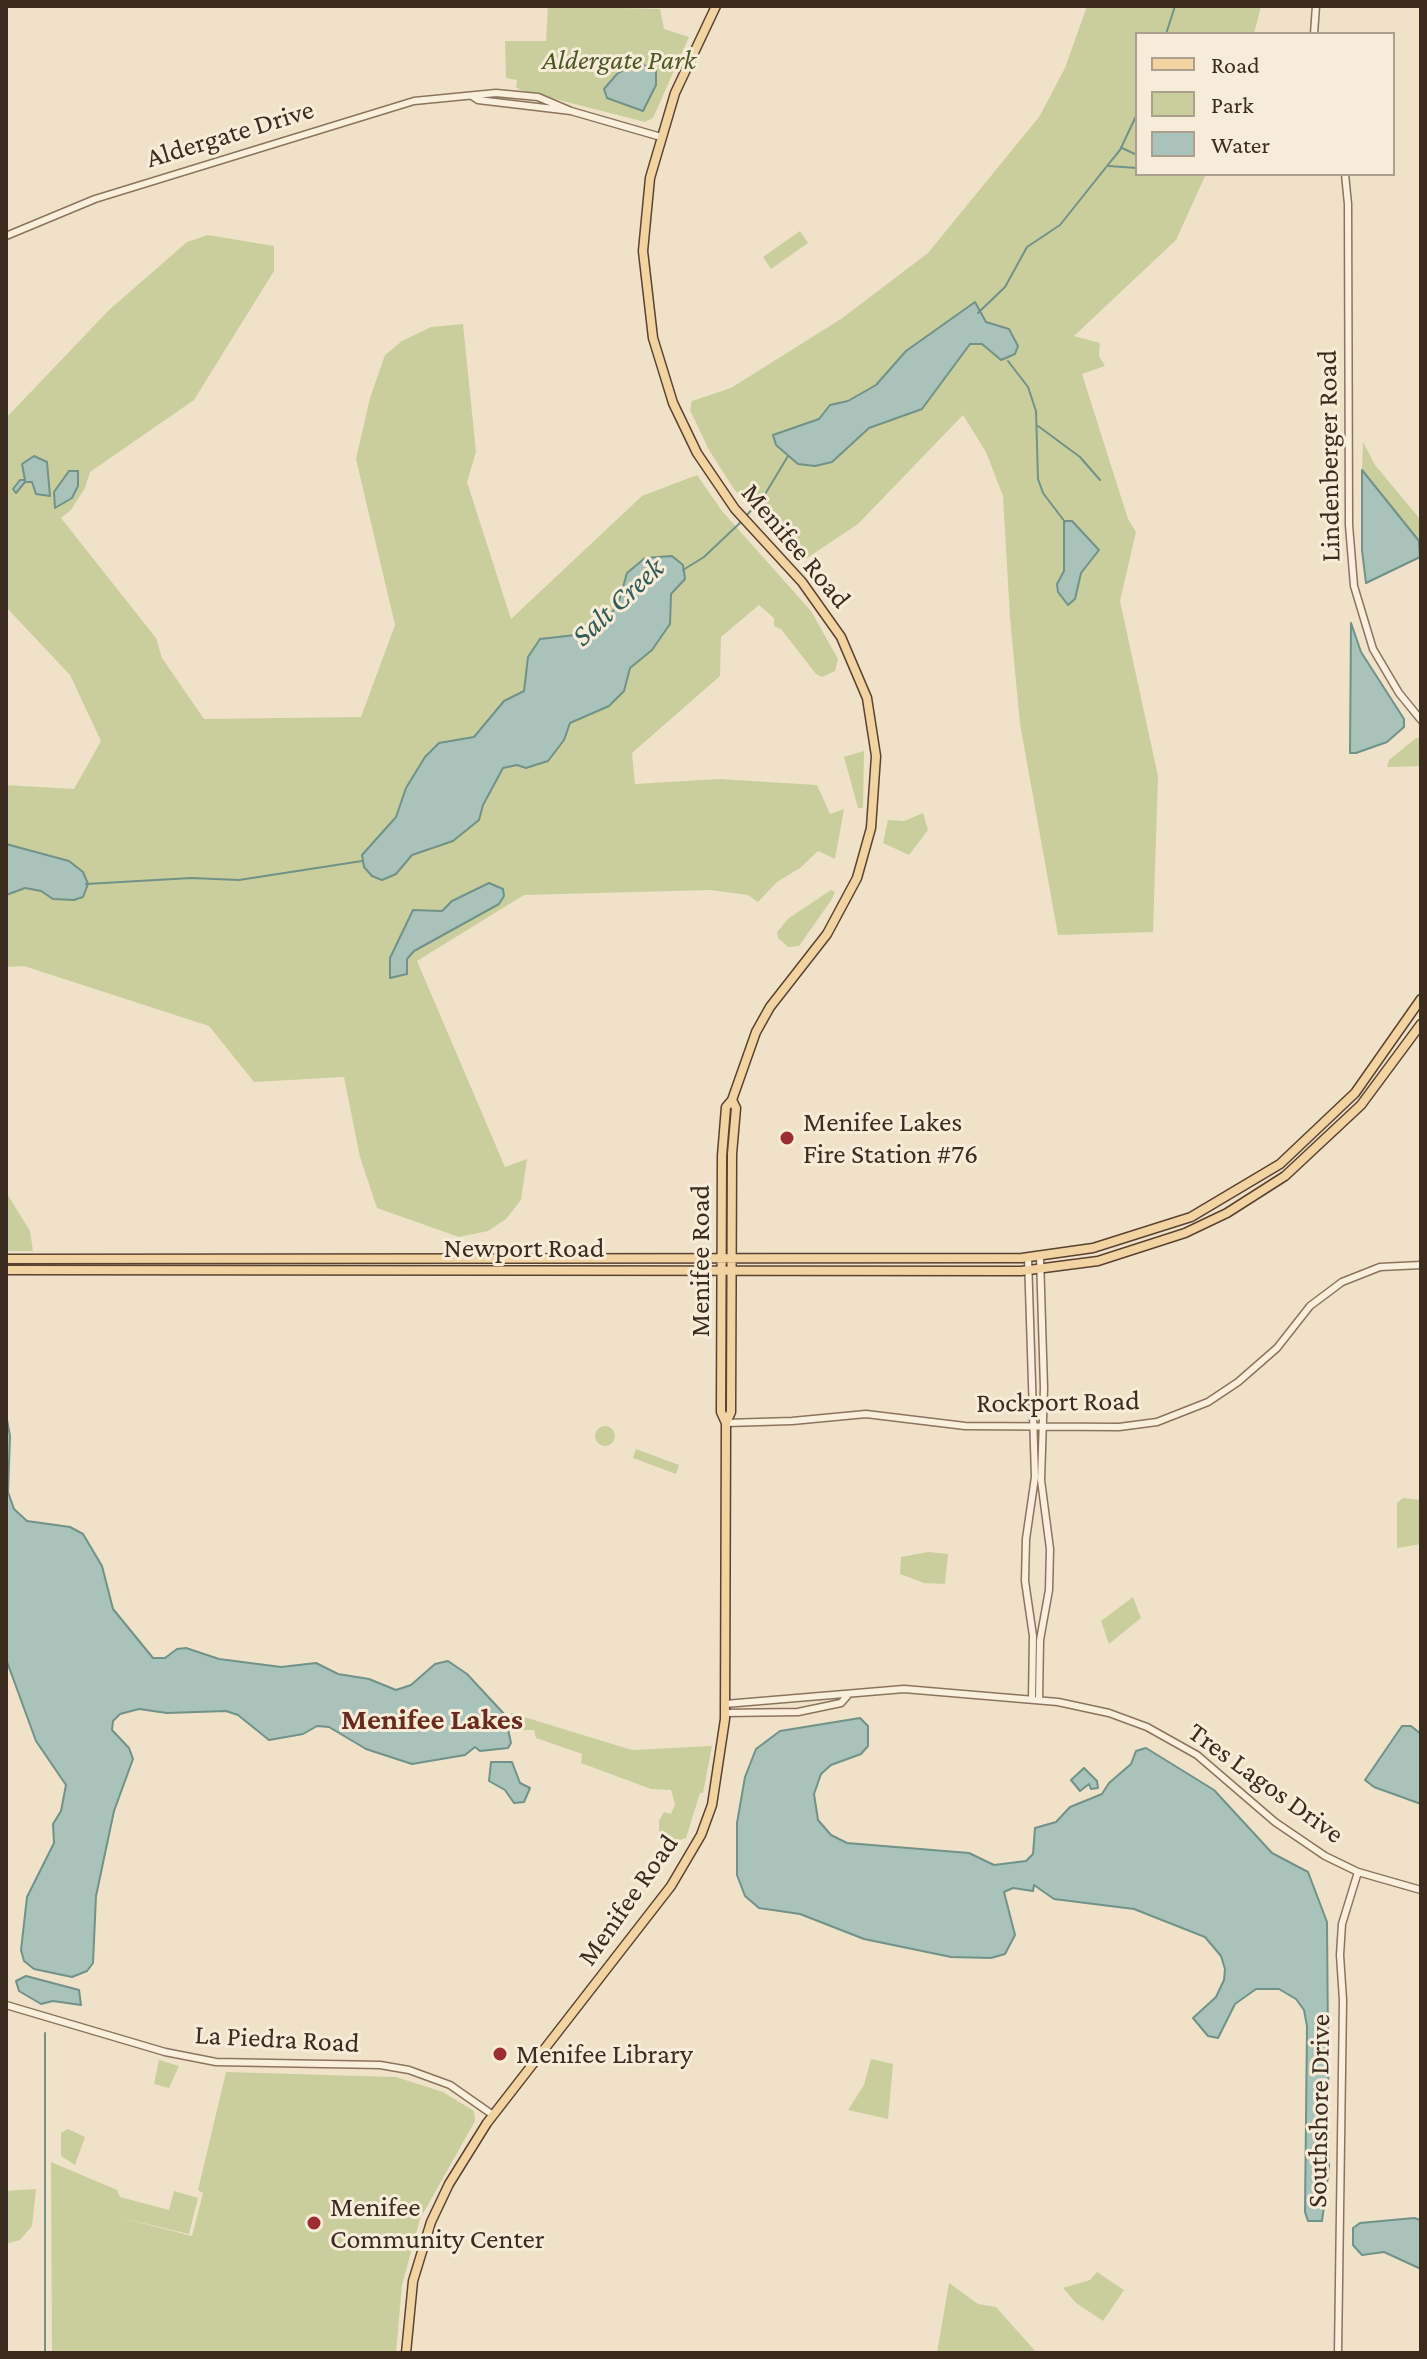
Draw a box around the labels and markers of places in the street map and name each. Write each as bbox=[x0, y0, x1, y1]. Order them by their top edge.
place label: Menifee Lakes Fire Station #76 bbox=[803, 1105, 978, 1171]
marker: Menifee Lakes Fire Station #76 bbox=[778, 1129, 796, 1147]
place label: Menifee Library bbox=[516, 2037, 693, 2071]
marker: Menifee Library bbox=[491, 2045, 509, 2063]
place label: Menifee Community Center bbox=[330, 2190, 545, 2256]
marker: Menifee Community Center bbox=[305, 2214, 323, 2232]

